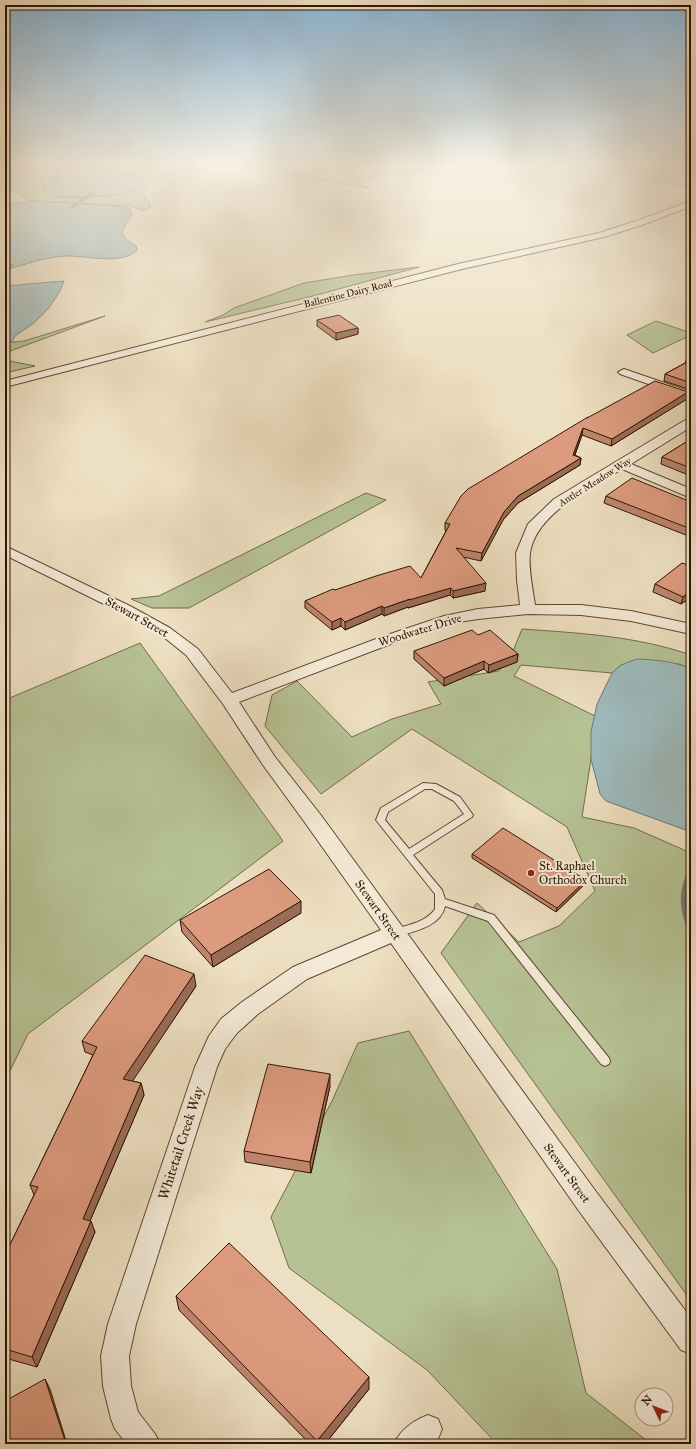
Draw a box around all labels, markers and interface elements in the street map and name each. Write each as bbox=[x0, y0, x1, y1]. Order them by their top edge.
street label: Ballentine Dairy Road bbox=[303, 277, 393, 311]
street label: Antler Meadow Way bbox=[556, 455, 634, 510]
street label: Stewart Street bbox=[103, 594, 172, 640]
street label: Woodwater Drive bbox=[377, 611, 463, 649]
place label: St. Raphael Orthodox Church bbox=[539, 859, 627, 887]
marker: St. Raphael Orthodox Church bbox=[526, 868, 536, 878]
street label: Stewart Street bbox=[352, 877, 404, 943]
street label: Whitetail Creek Way bbox=[155, 1084, 207, 1202]
street label: Stewart Street bbox=[541, 1140, 594, 1206]
north arrow bbox=[634, 1387, 674, 1427]
text: N bbox=[639, 1392, 655, 1408]

